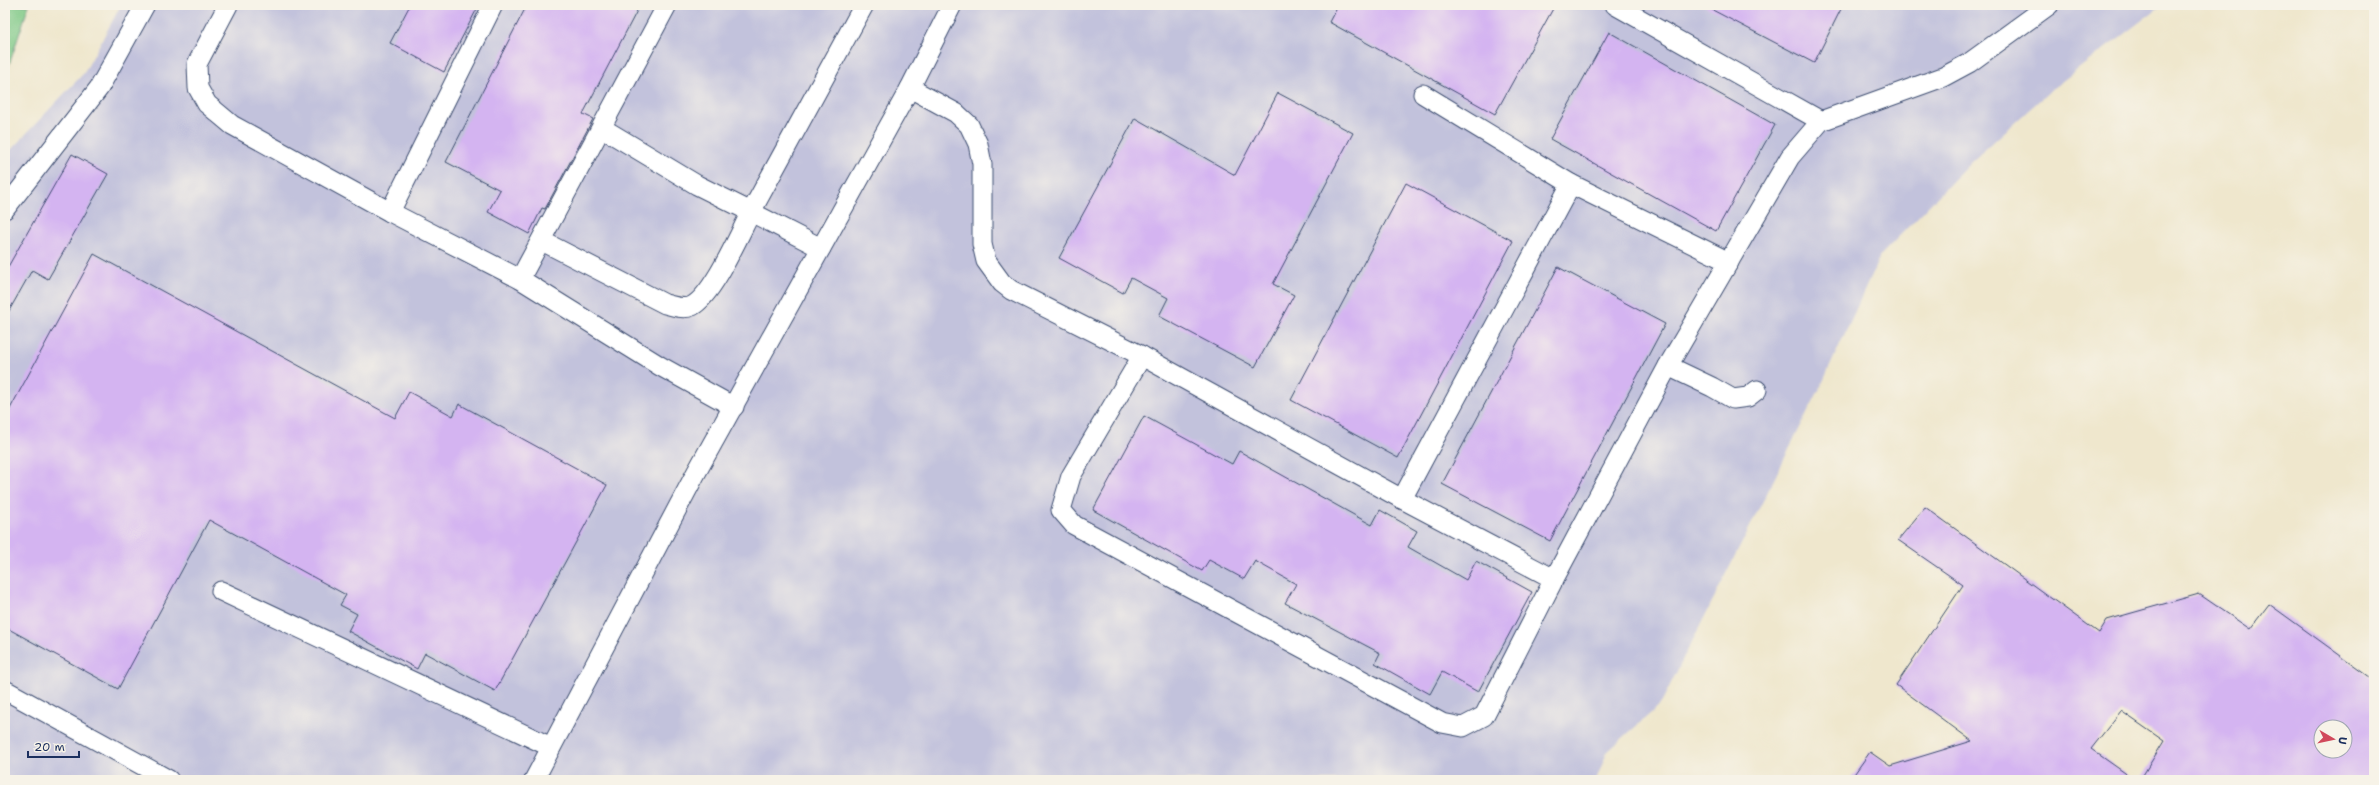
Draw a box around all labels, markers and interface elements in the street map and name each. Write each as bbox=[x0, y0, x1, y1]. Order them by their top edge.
north arrow bbox=[2313, 719, 2353, 759]
scale bar bbox=[28, 733, 79, 759]
text: U bbox=[2334, 736, 2350, 745]
text: 20 m bbox=[34, 739, 65, 755]

